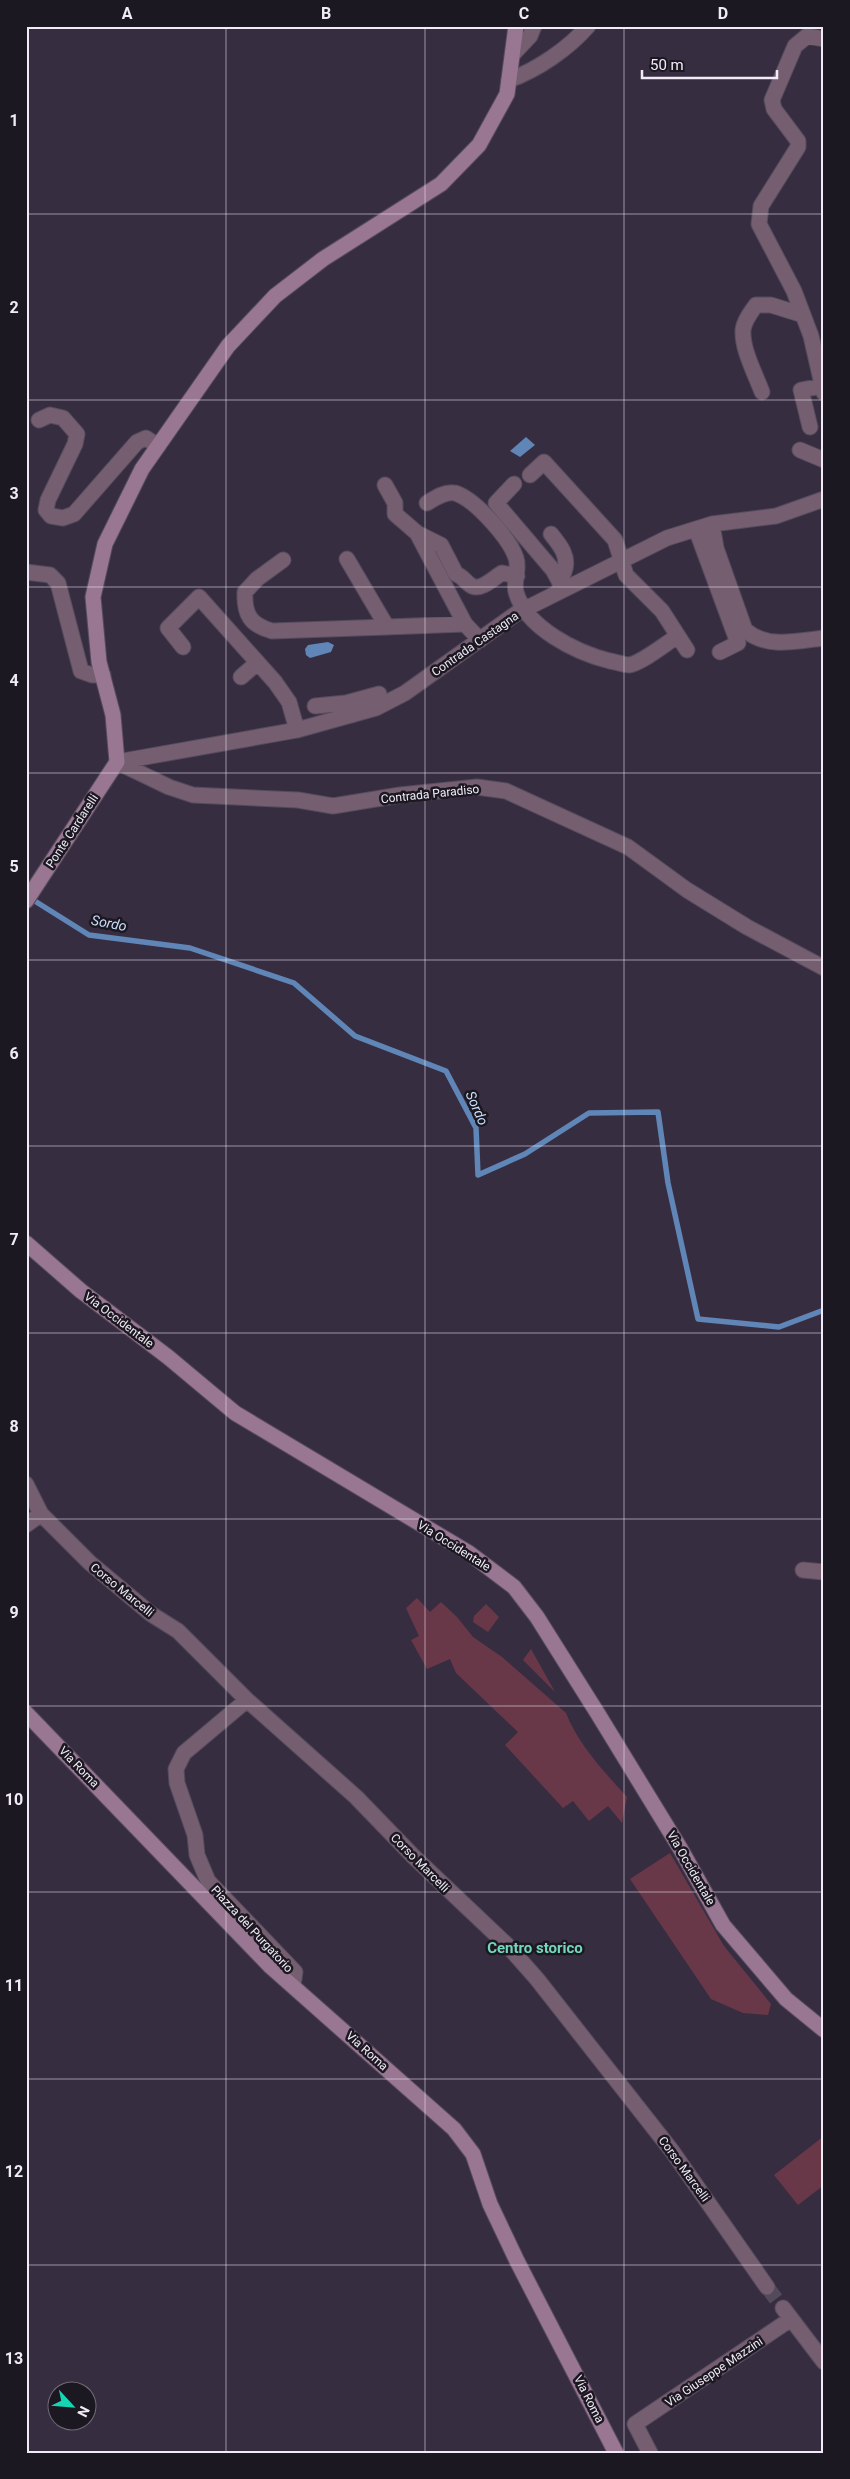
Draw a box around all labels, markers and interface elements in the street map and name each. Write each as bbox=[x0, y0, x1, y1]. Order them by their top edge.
text: A bbox=[122, 4, 133, 23]
text: B bbox=[321, 4, 331, 23]
text: C bbox=[519, 4, 529, 23]
text: D bbox=[718, 4, 728, 23]
scale bar bbox=[642, 48, 778, 80]
text: 50 m bbox=[650, 56, 684, 74]
text: 1 bbox=[9, 111, 19, 130]
text: 2 bbox=[9, 298, 19, 317]
text: 3 bbox=[9, 484, 19, 503]
street label: Contrada Castagna bbox=[429, 609, 521, 679]
text: 4 bbox=[9, 671, 19, 690]
street label: Contrada Paradiso bbox=[380, 782, 480, 806]
street label: Ponte Cardarelli bbox=[43, 792, 101, 870]
text: 5 bbox=[9, 857, 19, 876]
water label: Sordo bbox=[90, 912, 128, 934]
text: 6 bbox=[9, 1044, 19, 1063]
water label: Sordo bbox=[462, 1088, 492, 1128]
text: 7 bbox=[9, 1230, 19, 1249]
street label: Via Occidentale bbox=[82, 1289, 156, 1351]
text: 8 bbox=[9, 1417, 19, 1436]
street label: Via Occidentale bbox=[415, 1518, 493, 1574]
street label: Corso Marcelli bbox=[88, 1560, 156, 1620]
text: 9 bbox=[9, 1603, 19, 1622]
street label: Via Roma bbox=[56, 1744, 102, 1790]
text: 10 bbox=[5, 1790, 23, 1809]
street label: Via Occidentale bbox=[664, 1828, 718, 1908]
street label: Corso Marcelli bbox=[388, 1831, 452, 1895]
street label: Piazza del Purgatorio bbox=[208, 1883, 296, 1975]
district label: Centro storico bbox=[487, 1939, 583, 1957]
text: 11 bbox=[5, 1976, 23, 1995]
street label: Via Roma bbox=[343, 2029, 391, 2073]
street label: Corso Marcelli bbox=[656, 2134, 712, 2204]
text: 12 bbox=[5, 2162, 23, 2181]
street label: Via Giuseppe Mazzini bbox=[663, 2334, 765, 2410]
text: 13 bbox=[5, 2349, 23, 2368]
street label: Via Roma bbox=[571, 2373, 607, 2425]
north arrow bbox=[48, 2382, 98, 2432]
text: N bbox=[74, 2404, 93, 2420]

